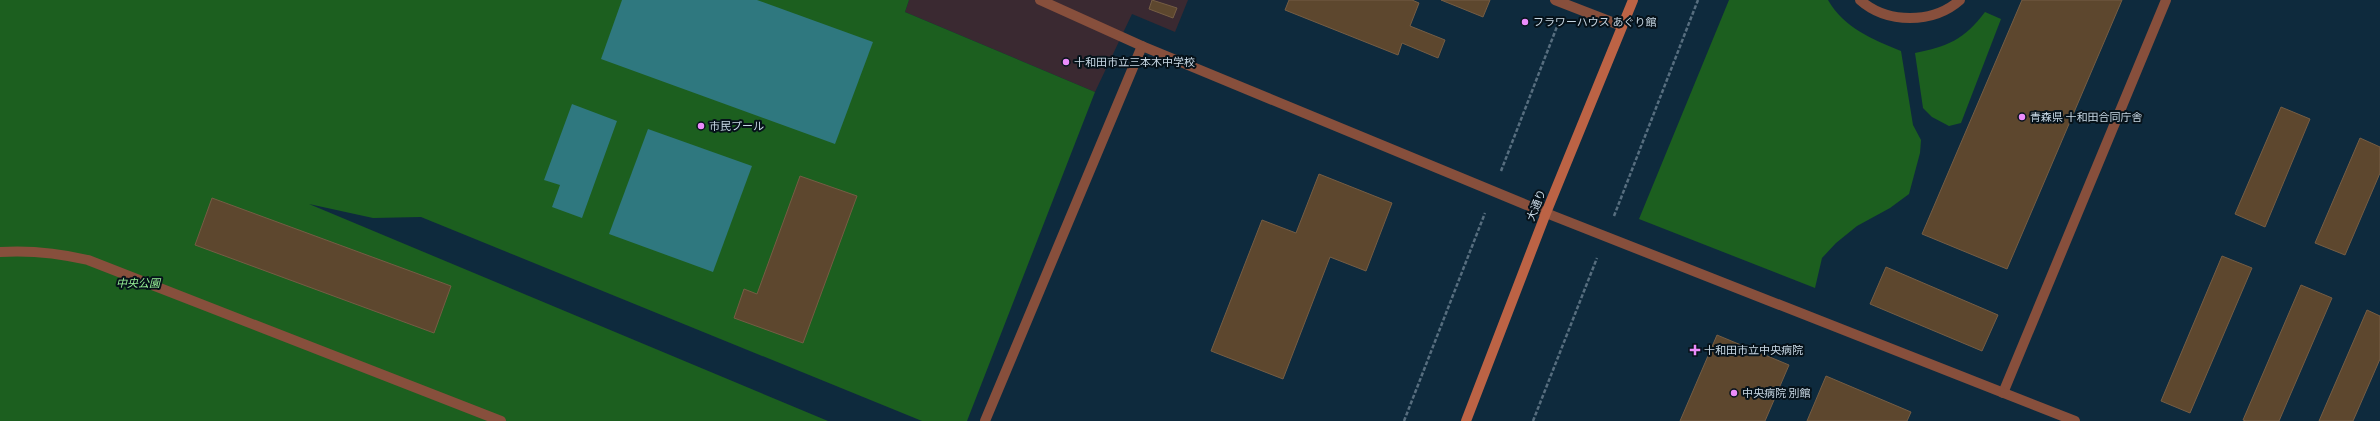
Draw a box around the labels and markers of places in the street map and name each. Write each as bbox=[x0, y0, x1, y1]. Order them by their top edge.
place label: フラワーハウス あぐり館 bbox=[1533, 15, 1656, 29]
marker: フラワーハウス あぐり館 bbox=[1520, 17, 1530, 27]
place label: 十和田市立三本木中学校 bbox=[1074, 55, 1195, 69]
marker: 十和田市立三本木中学校 bbox=[1061, 57, 1071, 67]
place label: 青森県 十和田合同庁舎 bbox=[2030, 110, 2143, 124]
marker: 青森県 十和田合同庁舎 bbox=[2017, 112, 2027, 122]
place label: 市民プール bbox=[709, 119, 764, 133]
marker: 市民プール bbox=[696, 121, 706, 131]
place label: 十和田市立中央病院 bbox=[1704, 343, 1803, 357]
marker: 十和田市立中央病院 bbox=[1689, 344, 1701, 356]
place label: 中央病院 別館 bbox=[1742, 386, 1811, 400]
marker: 中央病院 別館 bbox=[1729, 388, 1739, 398]

